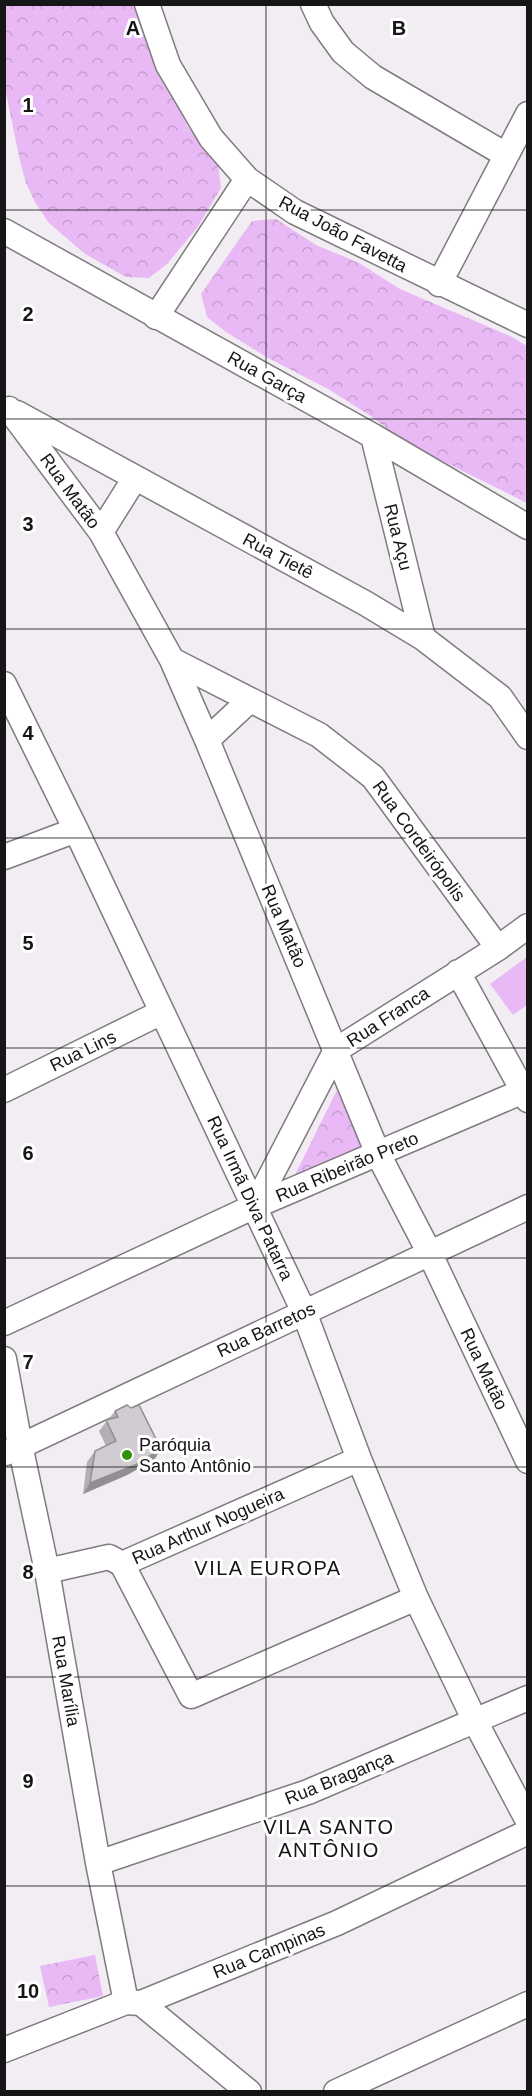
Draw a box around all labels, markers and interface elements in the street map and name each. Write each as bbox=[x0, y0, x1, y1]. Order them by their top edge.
text: A bbox=[126, 17, 140, 39]
text: B bbox=[392, 17, 406, 39]
text: 1 bbox=[22, 94, 34, 116]
street label: Rua João Favetta bbox=[276, 192, 411, 277]
text: 2 bbox=[22, 303, 34, 325]
street label: Rua Garça bbox=[224, 347, 311, 407]
street label: Rua Matão bbox=[36, 450, 104, 532]
street label: Rua Açu bbox=[380, 502, 416, 572]
text: 3 bbox=[22, 513, 34, 535]
street label: Rua Tietê bbox=[239, 529, 317, 583]
text: 4 bbox=[22, 722, 34, 744]
street label: Rua Cordeirópolis bbox=[369, 777, 469, 905]
street label: Rua Matão bbox=[258, 882, 310, 970]
text: 5 bbox=[22, 932, 34, 954]
street label: Rua Franca bbox=[343, 982, 434, 1051]
street label: Rua Lins bbox=[47, 1026, 119, 1076]
street label: Rua Irmã Diva Patarra bbox=[203, 1113, 297, 1284]
street label: Rua Ribeirão Preto bbox=[273, 1128, 421, 1206]
text: 6 bbox=[22, 1142, 34, 1164]
street label: Rua Barretos bbox=[214, 1299, 318, 1361]
street label: Rua Matão bbox=[456, 1325, 512, 1413]
text: 7 bbox=[22, 1351, 34, 1373]
place label: Paróquia Santo Antônio bbox=[139, 1435, 251, 1476]
marker: Paróquia Santo Antônio bbox=[120, 1448, 134, 1462]
street label: Rua Arthur Nogueira bbox=[129, 1483, 288, 1569]
district label: VILA EUROPA bbox=[194, 1557, 342, 1579]
text: 8 bbox=[22, 1561, 34, 1583]
street label: Rua Marília bbox=[48, 1634, 84, 1729]
street label: Rua Bragança bbox=[282, 1747, 397, 1809]
text: 9 bbox=[22, 1770, 34, 1792]
district label: VILA SANTO ANTÔNIO bbox=[263, 1816, 395, 1861]
street label: Rua Campinas bbox=[210, 1919, 328, 1983]
text: 10 bbox=[17, 1980, 39, 2002]

